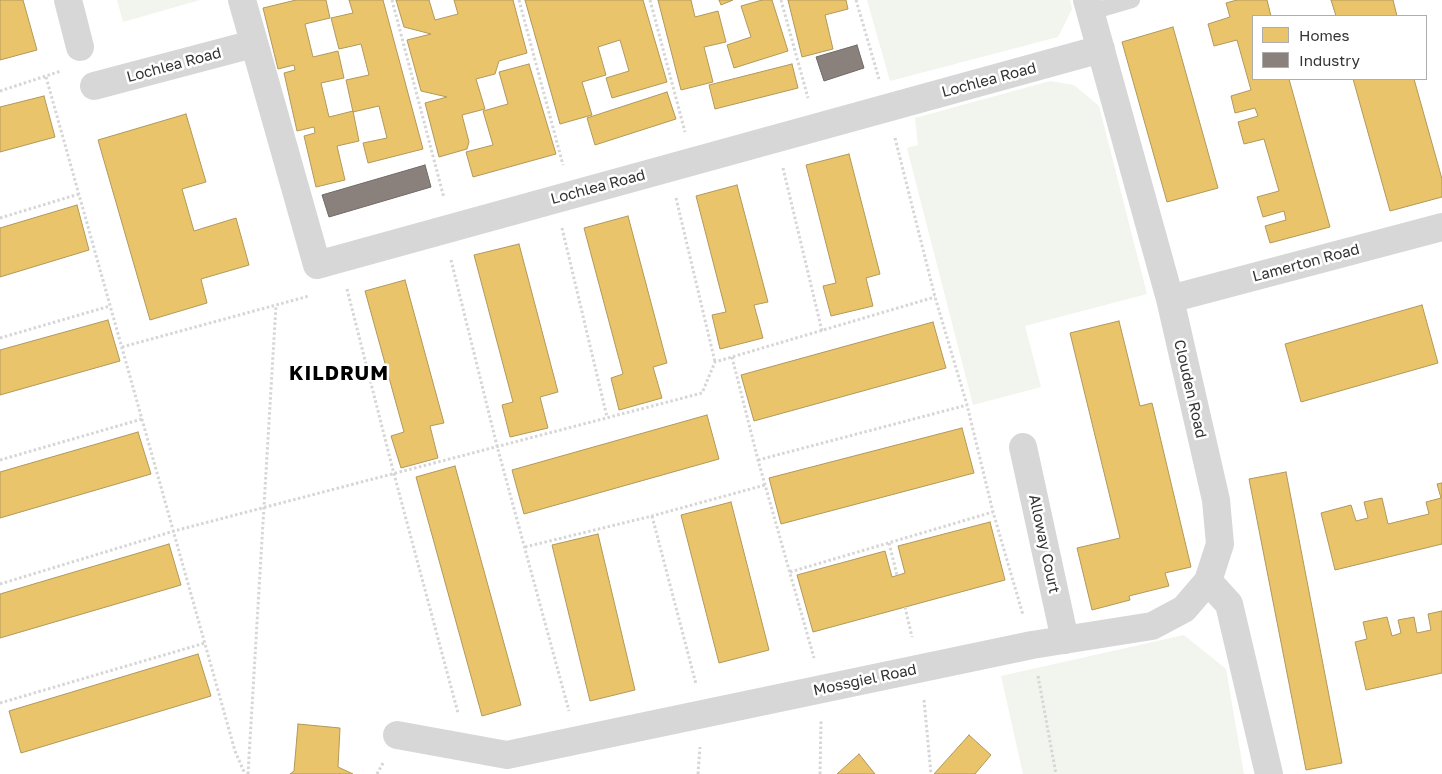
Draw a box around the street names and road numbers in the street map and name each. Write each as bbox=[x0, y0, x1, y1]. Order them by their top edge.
street label: Lochlea Road bbox=[125, 44, 223, 86]
street label: Lochlea Road bbox=[940, 59, 1038, 101]
street label: Lochlea Road bbox=[549, 166, 647, 208]
street label: Lamerton Road bbox=[1251, 240, 1361, 286]
street label: Clouden Road bbox=[1170, 338, 1210, 440]
street label: Alloway Court bbox=[1025, 493, 1063, 595]
street label: Mossgiel Road bbox=[812, 660, 918, 700]

